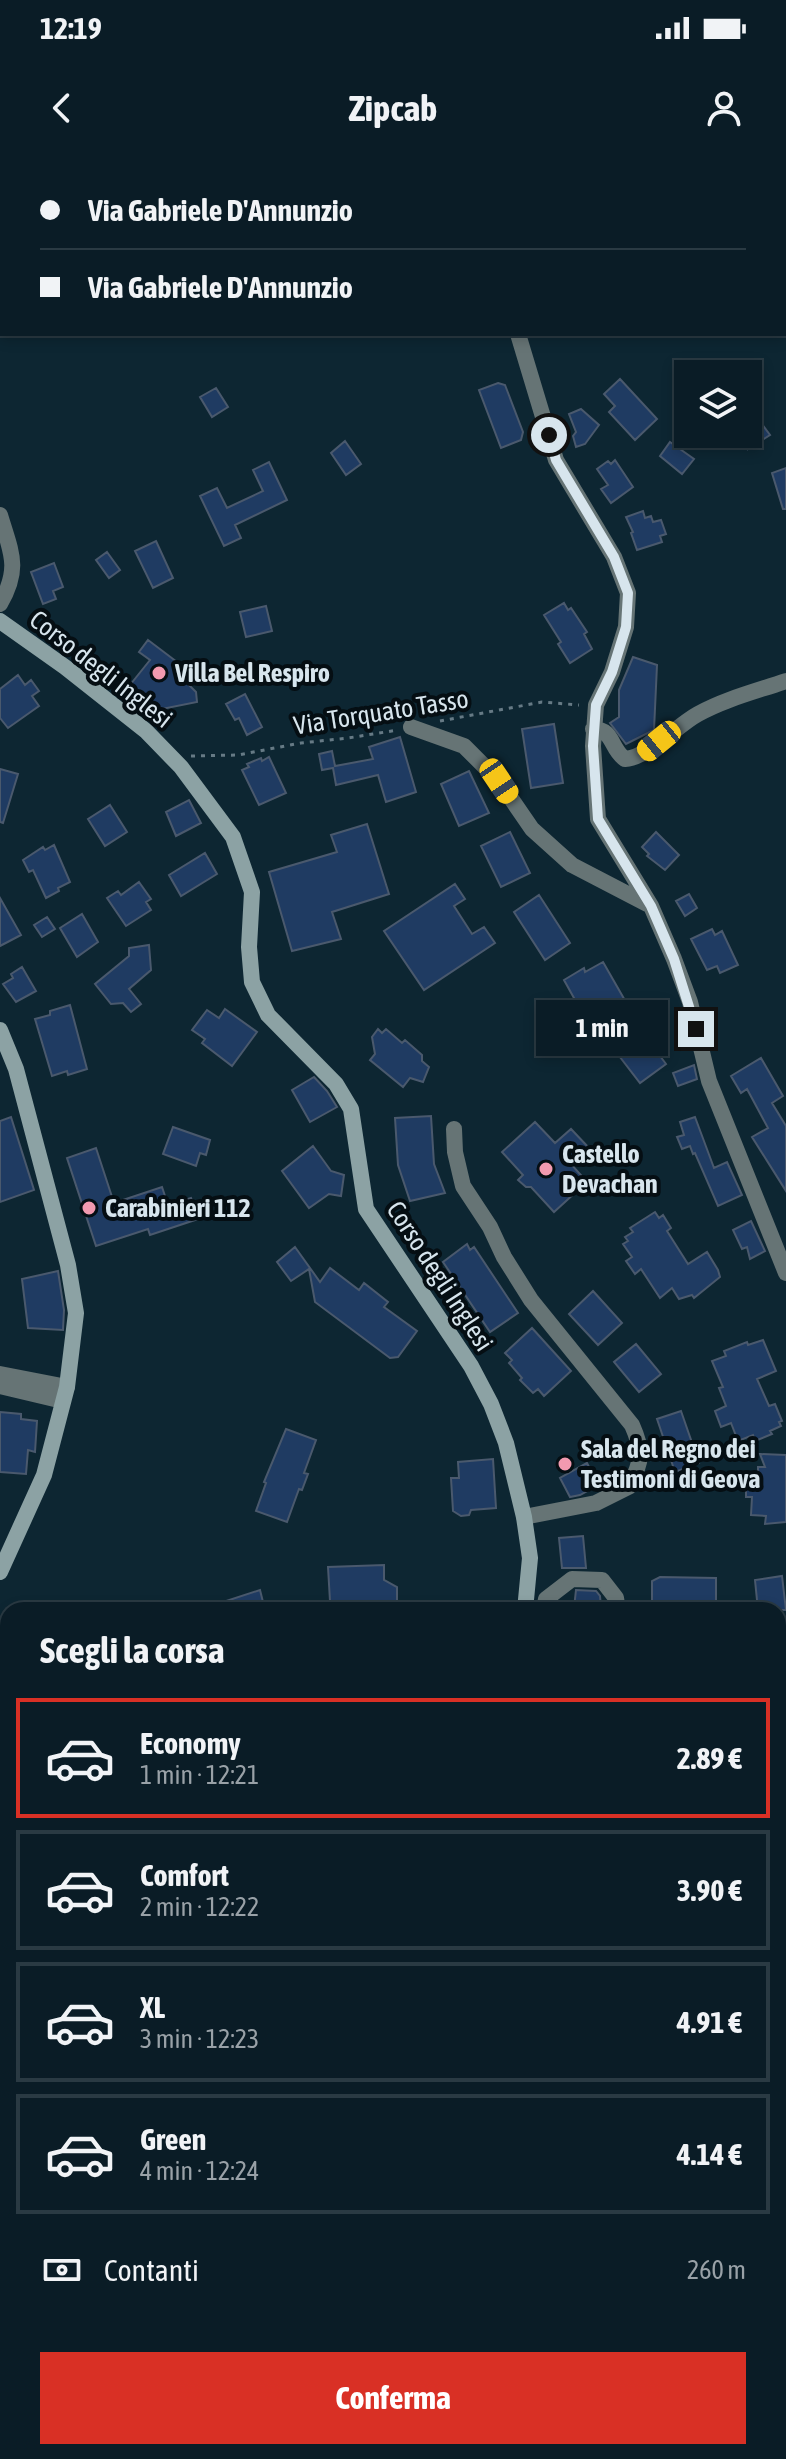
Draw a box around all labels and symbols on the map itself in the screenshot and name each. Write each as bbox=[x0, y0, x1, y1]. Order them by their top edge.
route start bbox=[531, 417, 567, 453]
street label: Corso degli Inglesi bbox=[24, 604, 178, 734]
place label: Villa Bel Respiro bbox=[174, 658, 330, 688]
marker: Villa Bel Respiro bbox=[150, 664, 168, 682]
street label: Via Torquato Tasso bbox=[292, 683, 470, 741]
car bbox=[633, 717, 685, 765]
car bbox=[476, 754, 522, 808]
callout: 1 min bbox=[536, 1001, 668, 1057]
route end bbox=[678, 1011, 714, 1047]
place label: Castello Devachan bbox=[562, 1139, 658, 1199]
marker: Castello Devachan bbox=[537, 1160, 555, 1178]
place label: Carabinieri 112 bbox=[105, 1193, 251, 1223]
street label: Corso degli Inglesi bbox=[380, 1196, 500, 1356]
marker: Carabinieri 112 bbox=[80, 1199, 98, 1217]
place label: Sala del Regno dei Testimoni di Geova bbox=[581, 1434, 760, 1494]
marker: Sala del Regno dei Testimoni di Geova bbox=[556, 1455, 574, 1473]

